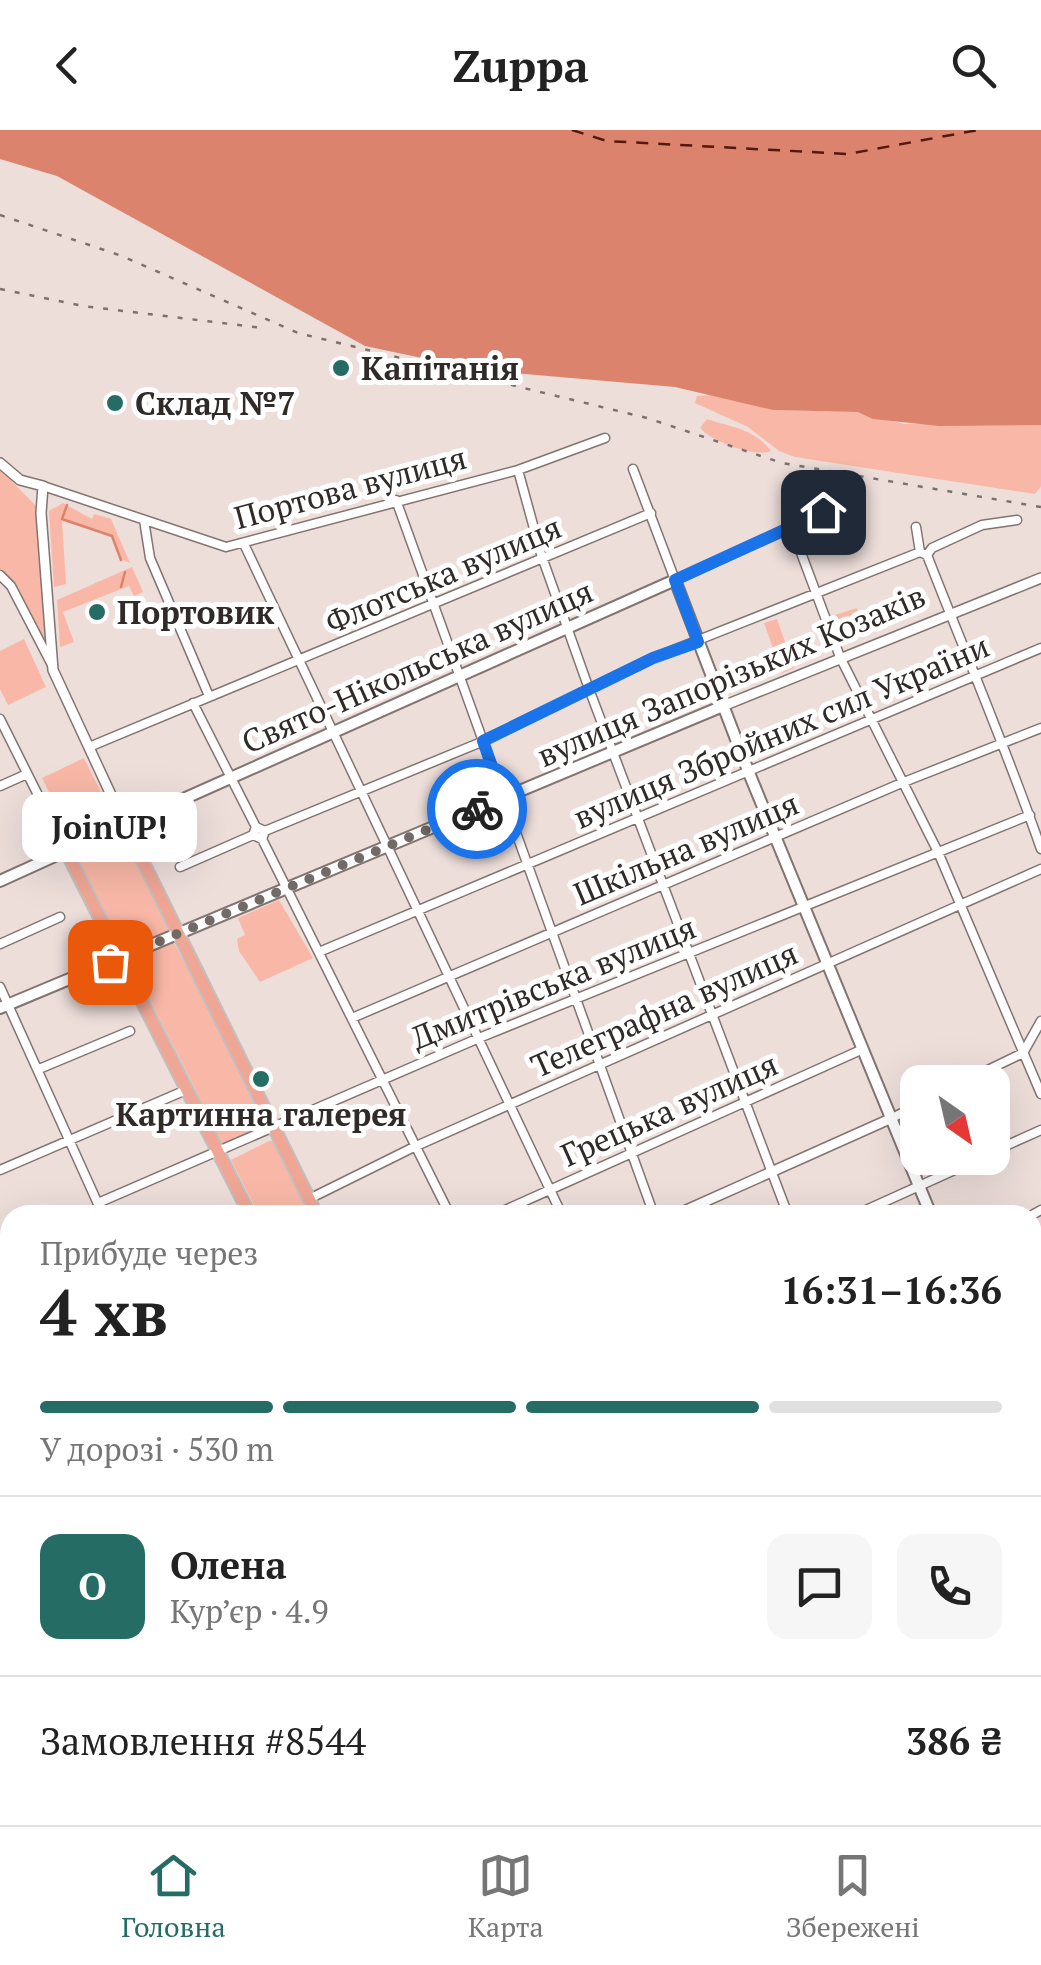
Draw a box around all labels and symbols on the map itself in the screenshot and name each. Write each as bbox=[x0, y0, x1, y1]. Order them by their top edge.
place label: Капітанія bbox=[361, 347, 519, 389]
marker: Капітанія bbox=[330, 357, 352, 379]
place label: Склад №7 bbox=[135, 382, 295, 424]
marker: Склад №7 bbox=[104, 392, 126, 414]
street label: Портова вулиця bbox=[229, 436, 471, 538]
pin bbox=[781, 470, 866, 555]
street label: Флотська вулиця bbox=[319, 505, 567, 643]
street label: Свято-Нікольська вулиця bbox=[235, 570, 599, 762]
street label: вулиця Запорізьких Козаків bbox=[531, 574, 931, 776]
place label: Портовик bbox=[117, 591, 275, 633]
marker: Портовик bbox=[86, 601, 108, 623]
street label: вулиця Збройних сил України bbox=[567, 624, 995, 838]
courier bbox=[427, 759, 527, 859]
street label: Шкільна вулиця bbox=[567, 782, 805, 914]
callout: JoinUP! bbox=[22, 792, 198, 862]
street label: Дмитрівська вулиця bbox=[404, 906, 702, 1058]
pin bbox=[68, 920, 153, 1005]
street label: Телеграфна вулиця bbox=[524, 931, 804, 1087]
street label: Грецька вулиця bbox=[554, 1042, 784, 1176]
north arrow bbox=[900, 1065, 1010, 1175]
marker: Картинна галерея bbox=[250, 1068, 272, 1090]
place label: Картинна галерея bbox=[115, 1093, 407, 1135]

